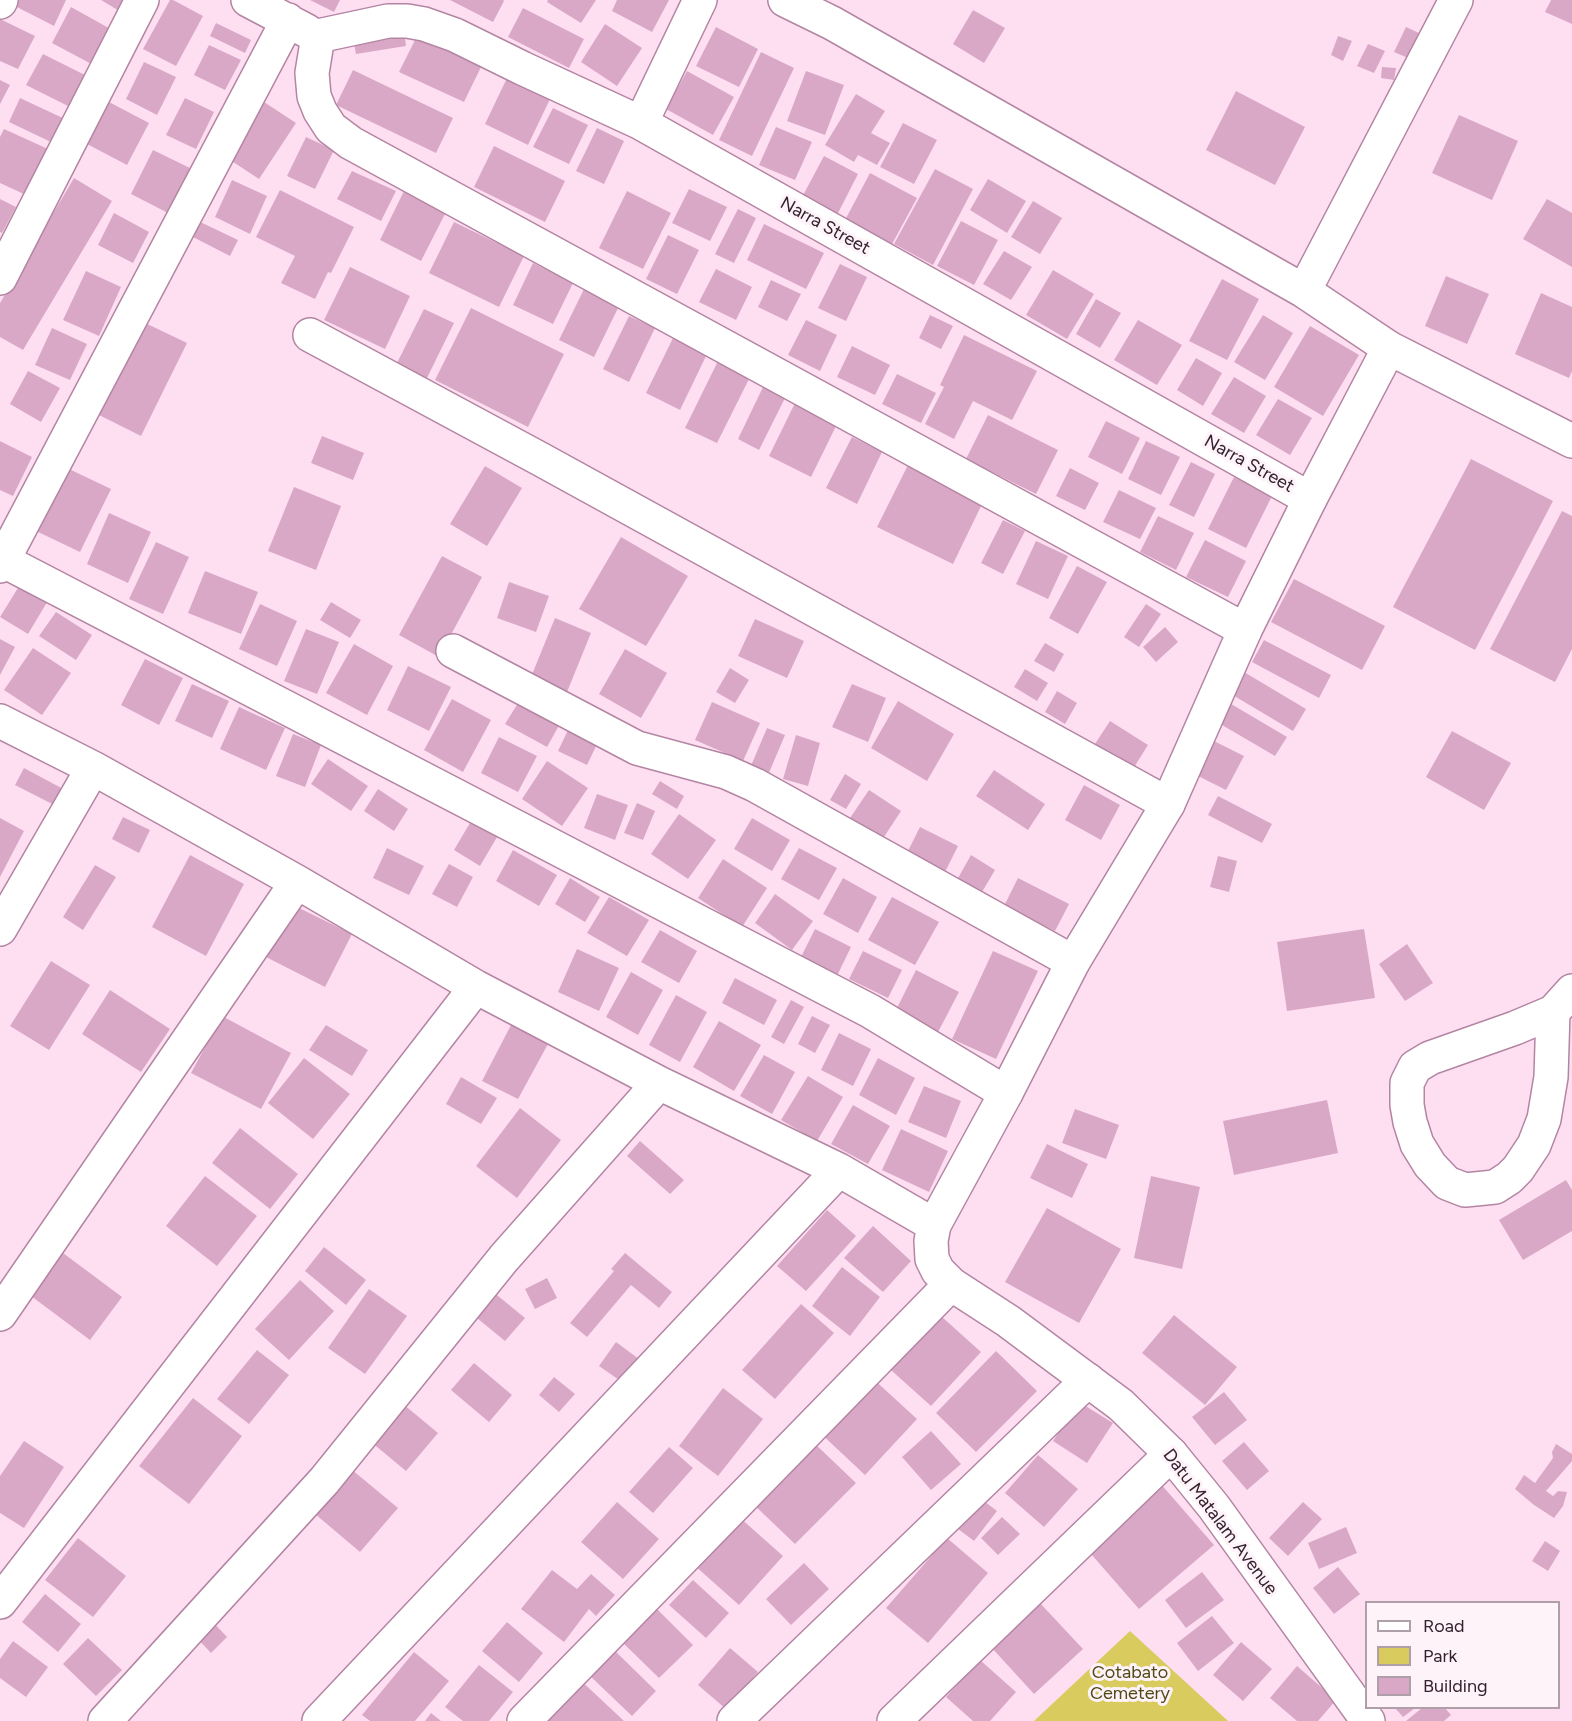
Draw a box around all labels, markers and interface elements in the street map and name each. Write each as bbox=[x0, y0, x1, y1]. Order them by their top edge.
street label: Narra Street bbox=[776, 192, 874, 260]
street label: Narra Street bbox=[1200, 430, 1298, 498]
street label: Datu Matalam Avenue bbox=[1158, 1445, 1282, 1599]
legend bbox=[1365, 1601, 1560, 1709]
text: Road bbox=[1423, 1615, 1464, 1637]
text: Park bbox=[1423, 1645, 1457, 1667]
park label: Cotabato Cemetery bbox=[1090, 1662, 1170, 1704]
text: Building bbox=[1423, 1675, 1488, 1697]

